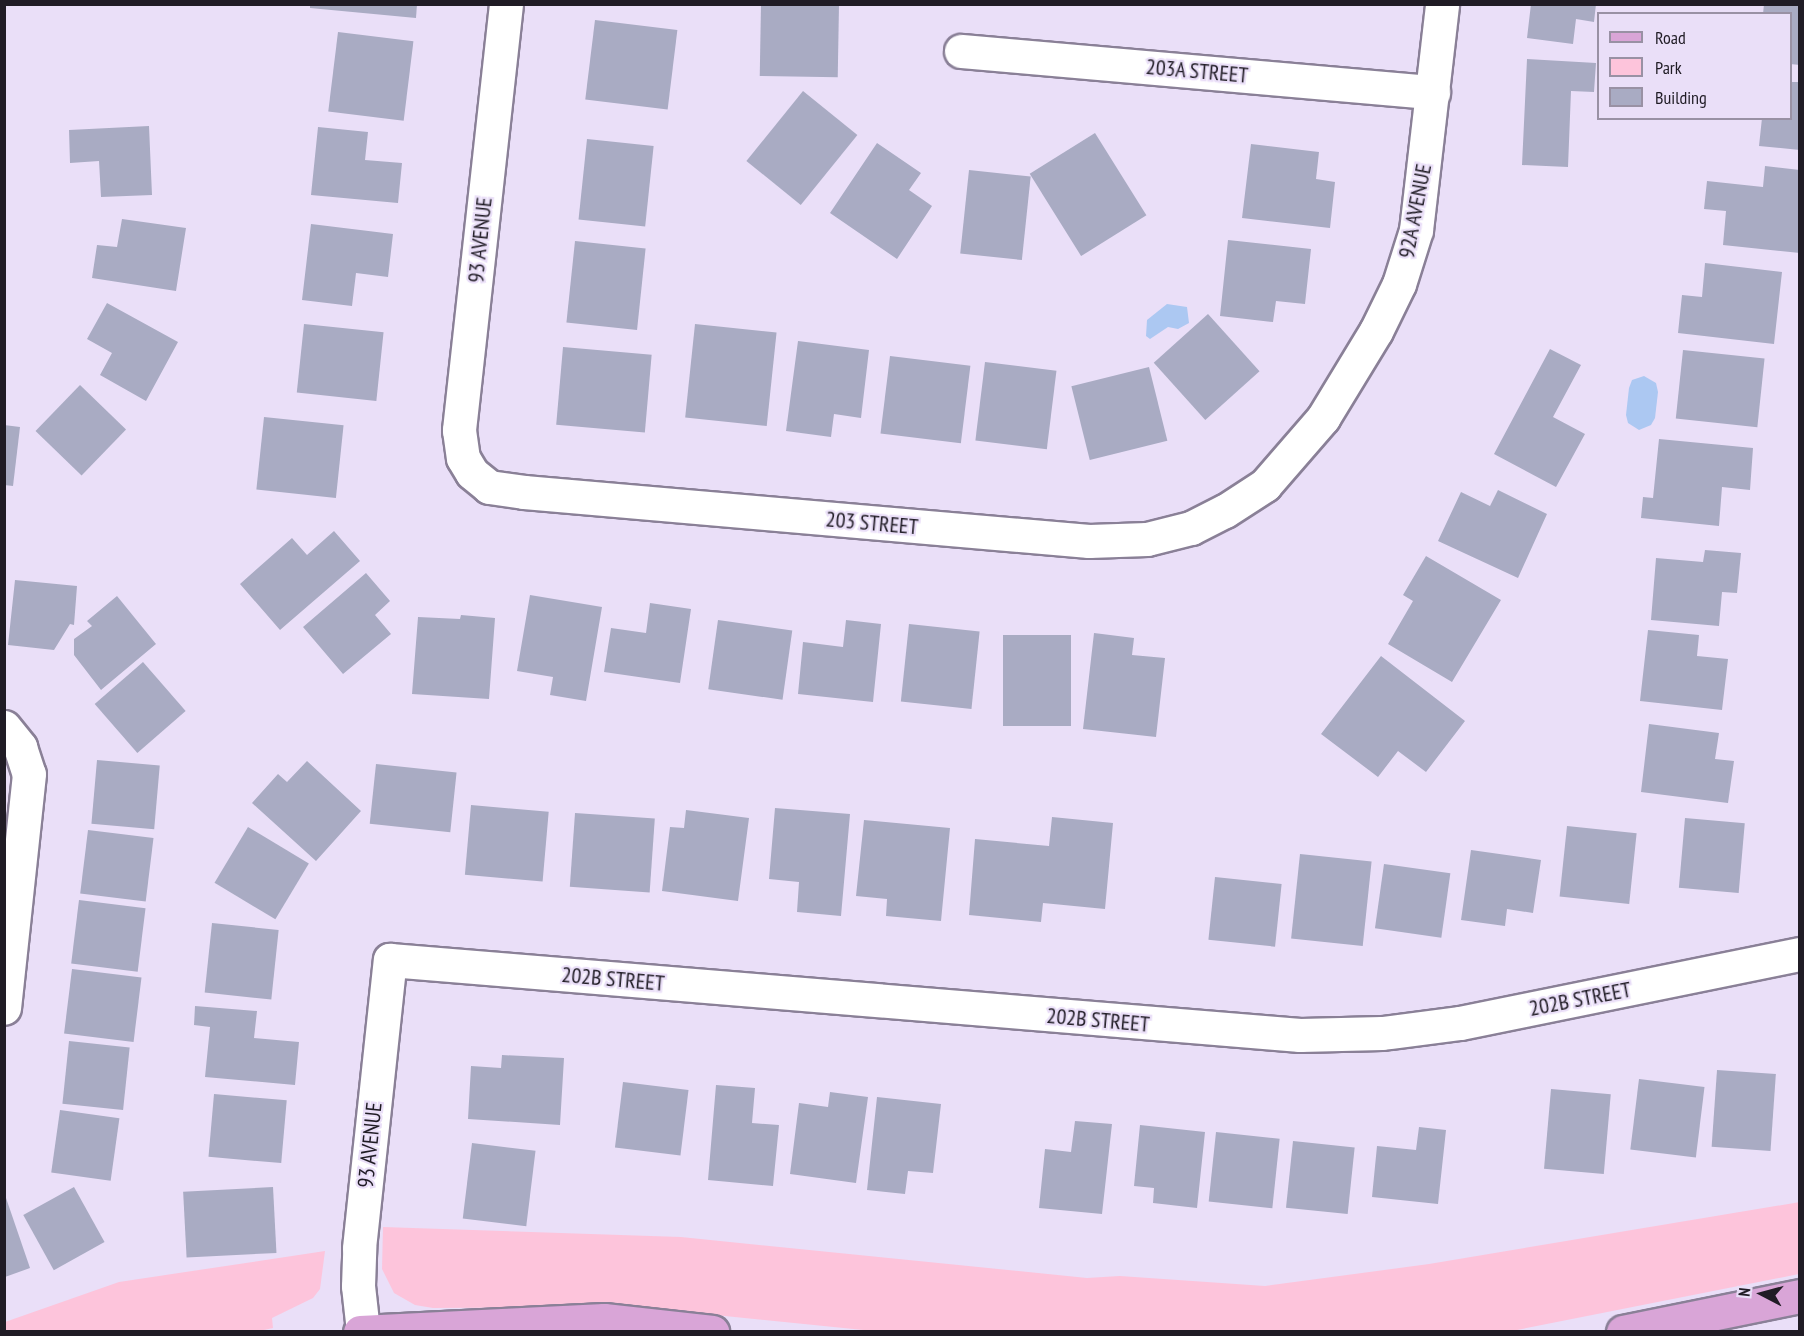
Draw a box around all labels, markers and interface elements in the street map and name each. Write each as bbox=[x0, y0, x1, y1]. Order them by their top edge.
legend bbox=[1597, 12, 1792, 120]
text: Road bbox=[1655, 26, 1686, 49]
street label: 203A STREET bbox=[1144, 53, 1250, 89]
text: Park bbox=[1655, 56, 1682, 79]
text: Building bbox=[1655, 86, 1707, 109]
street label: 92A AVENUE bbox=[1393, 161, 1437, 261]
street label: 93 AVENUE bbox=[462, 196, 498, 284]
street label: 203 STREET bbox=[825, 506, 919, 540]
street label: 202B STREET bbox=[560, 961, 666, 997]
street label: 202B STREET bbox=[1527, 976, 1633, 1022]
street label: 202B STREET bbox=[1045, 1002, 1151, 1038]
street label: 93 AVENUE bbox=[352, 1101, 388, 1189]
north arrow bbox=[1732, 1264, 1792, 1324]
text: N bbox=[1734, 1287, 1754, 1297]

